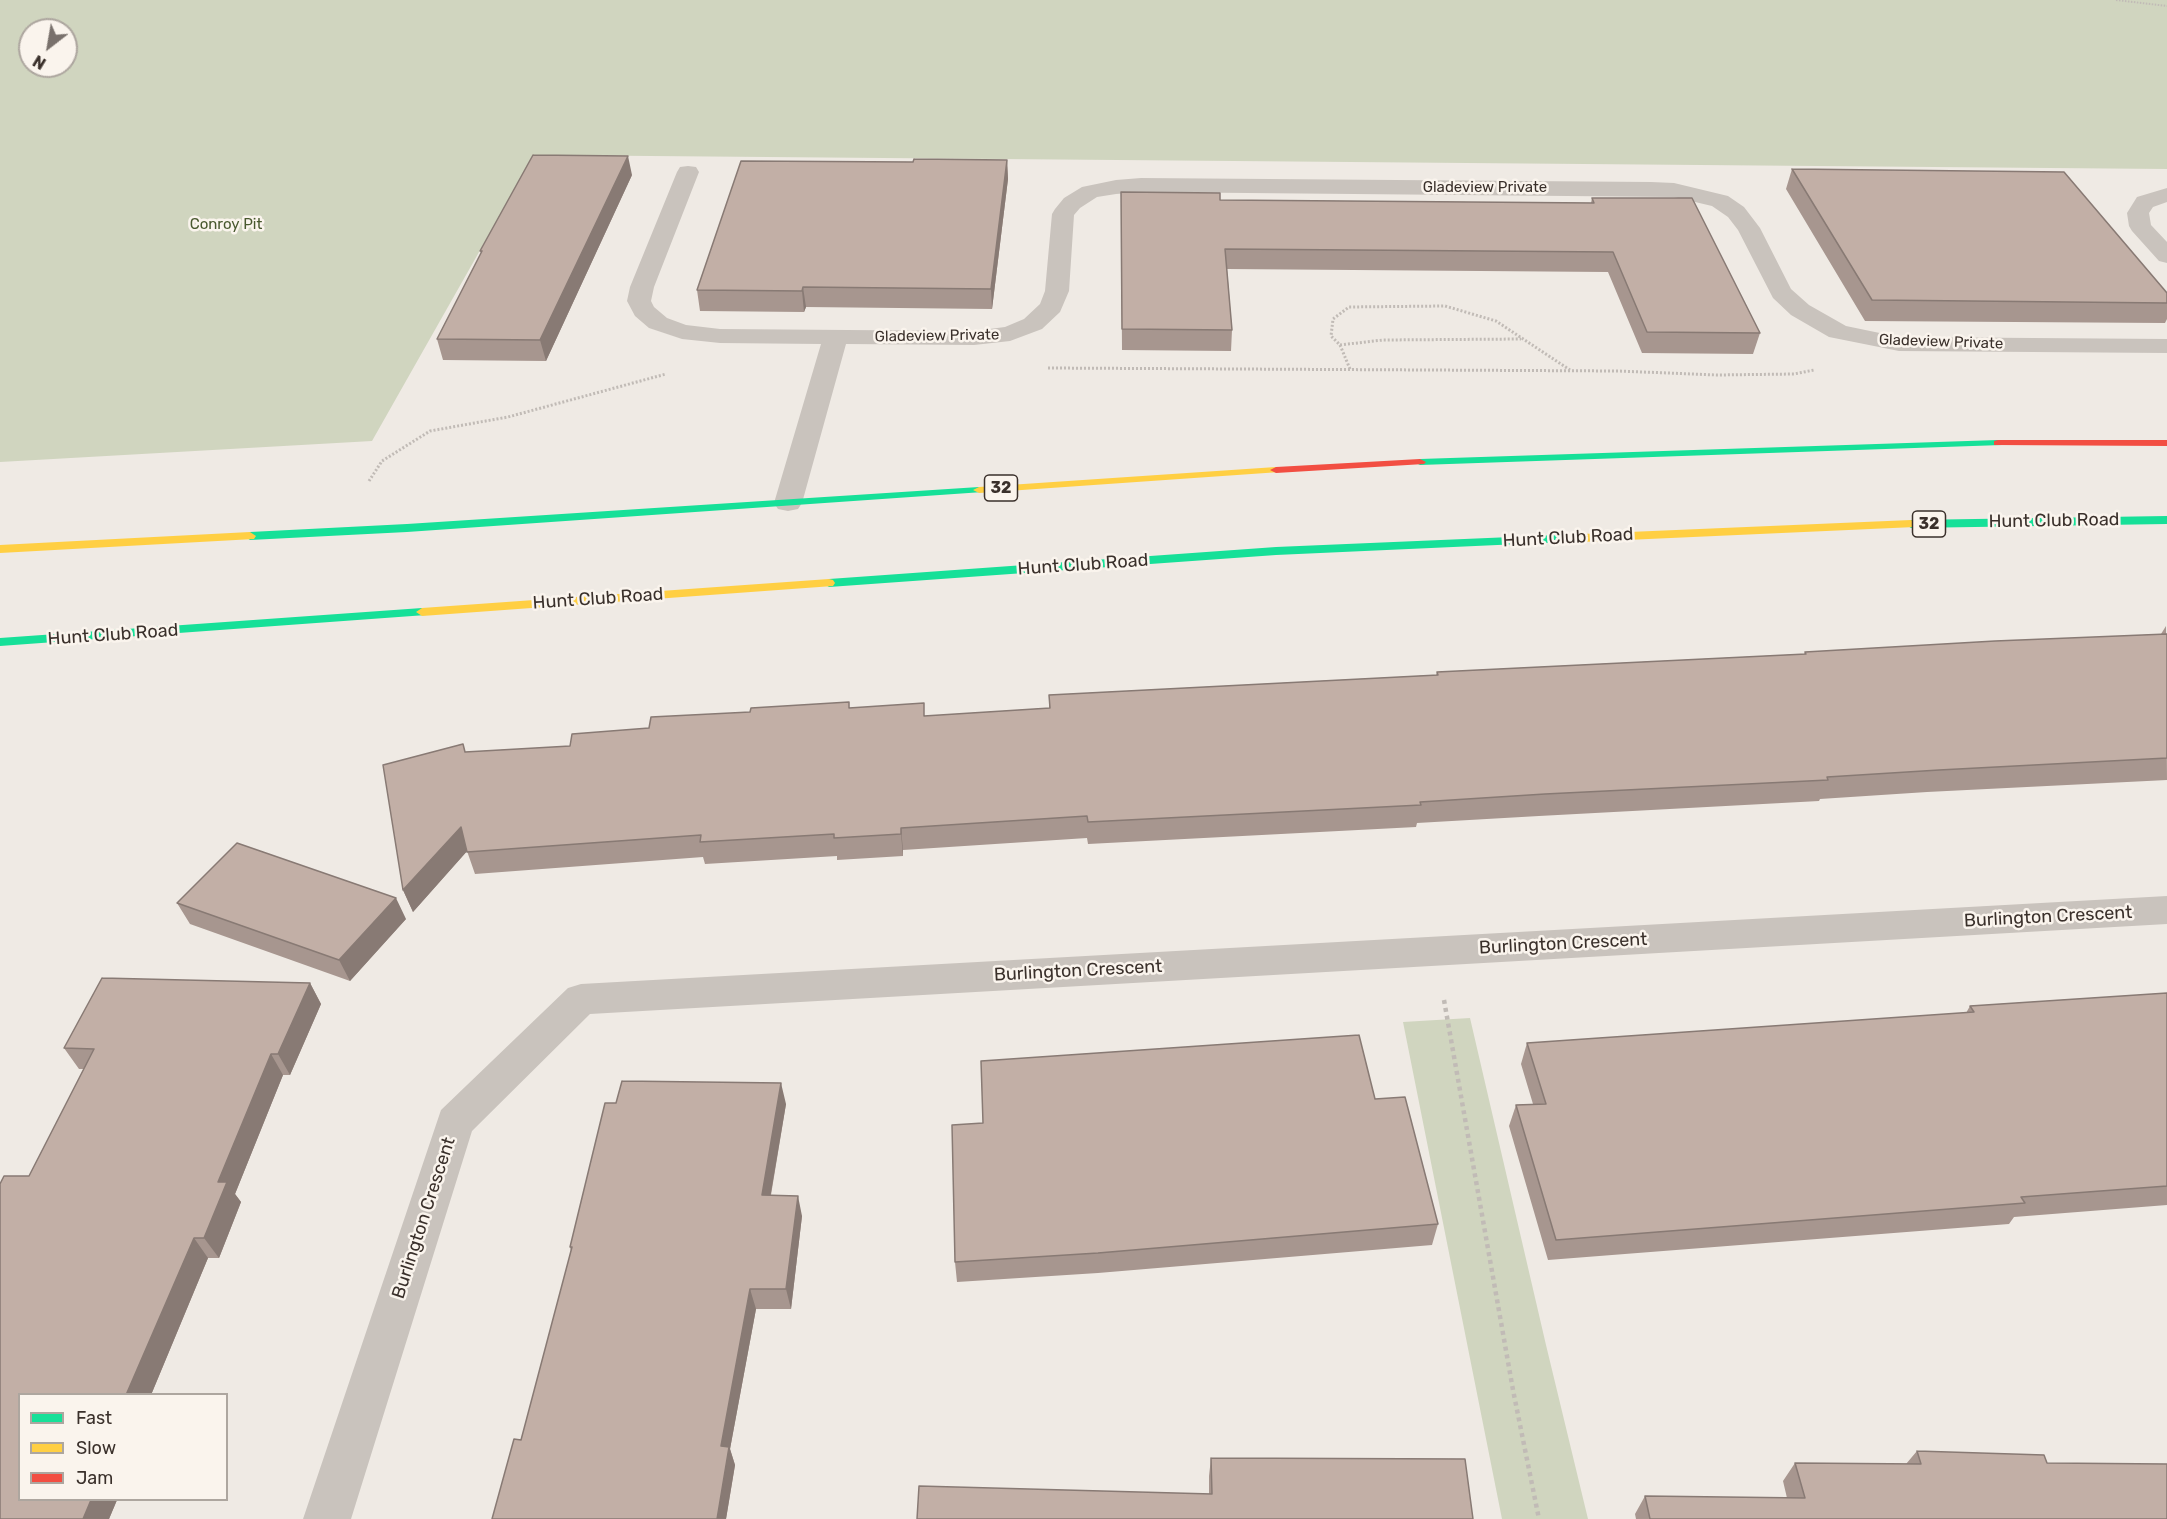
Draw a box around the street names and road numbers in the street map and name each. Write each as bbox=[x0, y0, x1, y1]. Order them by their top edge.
street label: Gladeview Private bbox=[1423, 179, 1547, 197]
street label: Gladeview Private bbox=[875, 326, 999, 346]
street label: Gladeview Private bbox=[1878, 331, 2004, 353]
road number: 32 bbox=[984, 475, 1018, 501]
street label: Hunt Club Road bbox=[1988, 509, 2120, 533]
road number: 32 bbox=[1912, 511, 1946, 537]
street label: Hunt Club Road bbox=[1502, 524, 1634, 552]
street label: Hunt Club Road bbox=[1017, 550, 1149, 580]
street label: Hunt Club Road bbox=[532, 584, 664, 614]
street label: Hunt Club Road bbox=[47, 620, 179, 650]
street label: Burlington Crescent bbox=[1963, 902, 2133, 932]
street label: Burlington Crescent bbox=[1478, 929, 1648, 959]
street label: Burlington Crescent bbox=[993, 956, 1163, 986]
street label: Burlington Crescent bbox=[388, 1135, 460, 1301]

